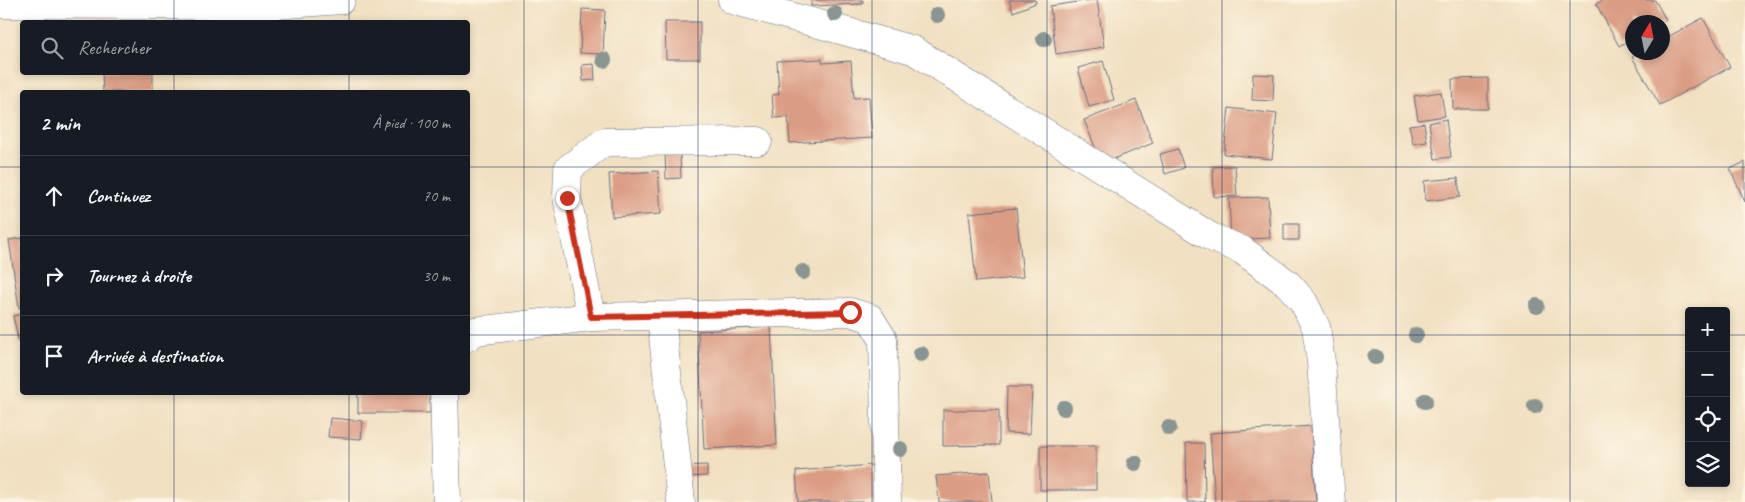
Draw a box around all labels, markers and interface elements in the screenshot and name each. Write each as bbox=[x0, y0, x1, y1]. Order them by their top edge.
north arrow bbox=[1625, 15, 1670, 60]
search box bbox=[20, 20, 470, 75]
icon: search bbox=[38, 34, 66, 62]
text: Rechercher bbox=[78, 36, 151, 60]
text: 2 min bbox=[40, 110, 80, 136]
text: À pied · 100 m bbox=[372, 113, 450, 133]
icon: ahead bbox=[40, 182, 68, 210]
text: Continuez bbox=[87, 184, 150, 208]
text: 70 m bbox=[423, 186, 450, 206]
route end bbox=[556, 187, 579, 210]
icon: right bbox=[40, 262, 68, 290]
text: Tournez à droite bbox=[87, 264, 191, 288]
text: 30 m bbox=[423, 266, 450, 286]
route start bbox=[839, 301, 862, 324]
map controls bbox=[1685, 307, 1730, 487]
button: + bbox=[1685, 307, 1730, 352]
icon: arrive bbox=[40, 342, 68, 370]
text: Arrivée à destination bbox=[87, 344, 223, 368]
button: − bbox=[1685, 352, 1730, 397]
button: locate bbox=[1685, 397, 1730, 442]
button: layers bbox=[1685, 442, 1730, 487]

